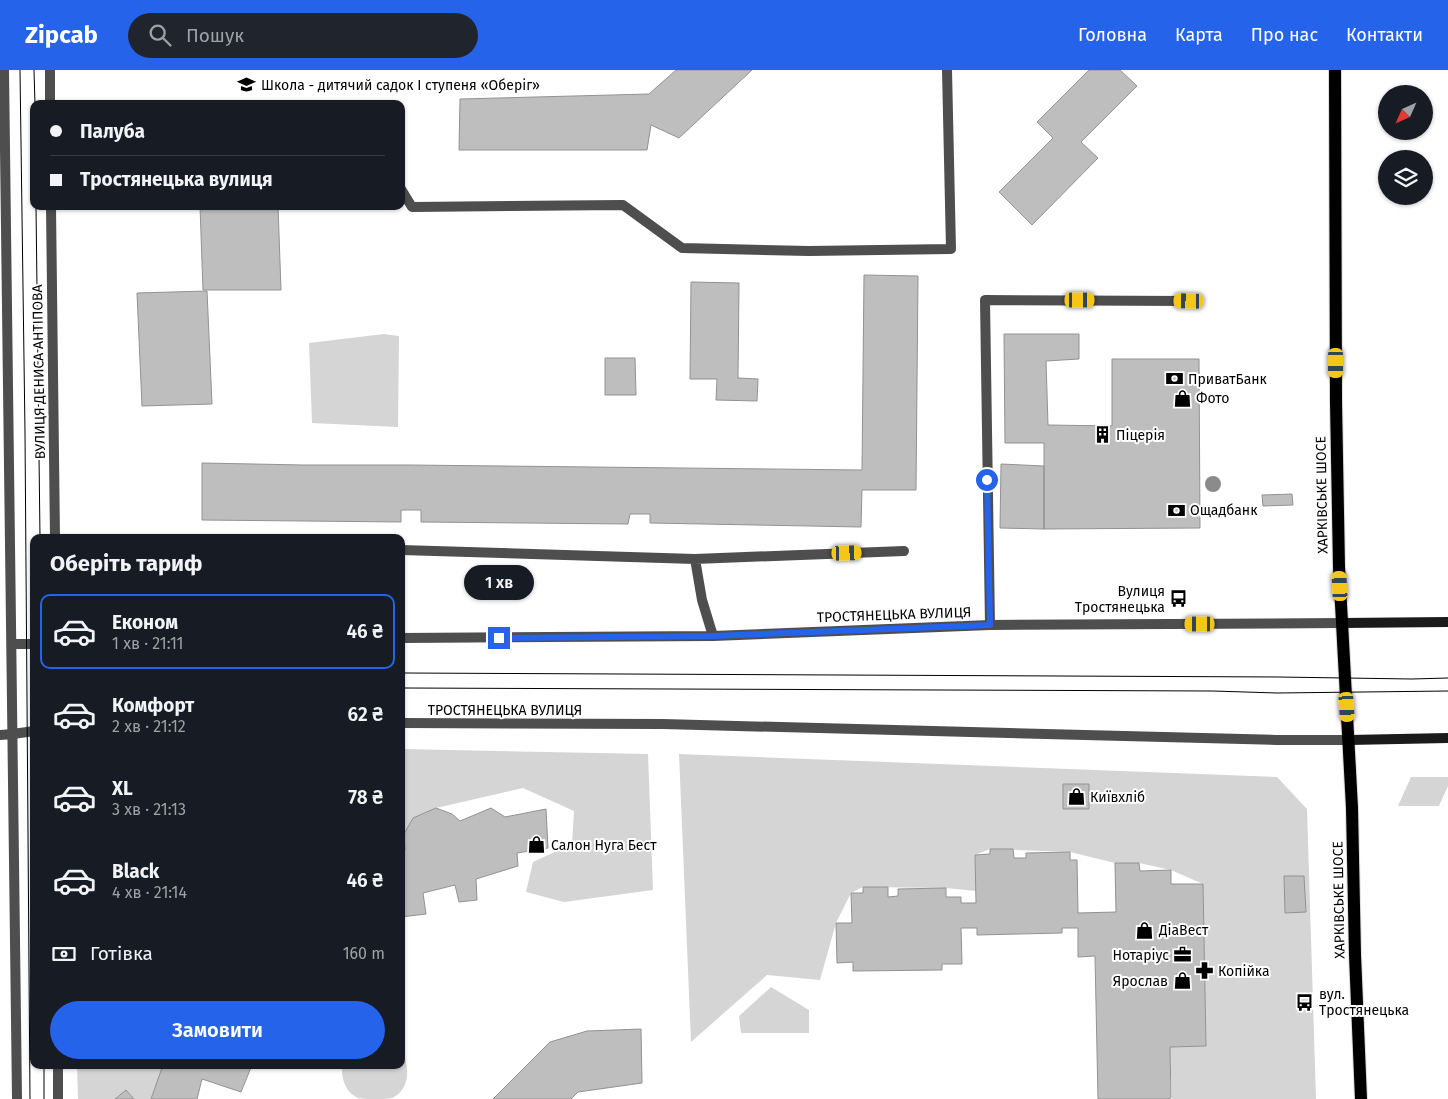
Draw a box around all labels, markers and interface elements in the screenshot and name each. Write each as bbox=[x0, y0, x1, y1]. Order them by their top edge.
search box bbox=[128, 13, 478, 58]
text: Zipcab bbox=[25, 21, 98, 49]
icon: search bbox=[146, 21, 174, 49]
text: Пошук bbox=[186, 24, 244, 47]
text: Головна bbox=[1078, 24, 1147, 46]
text: Карта bbox=[1175, 24, 1223, 46]
text: Про нас bbox=[1251, 24, 1318, 46]
text: Контакти bbox=[1346, 24, 1423, 46]
school or university icon: Школа - дитячий садок І ступеня «Оберіг» bbox=[237, 75, 257, 95]
place label: Школа - дитячий садок І ступеня «Оберіг» bbox=[261, 77, 540, 94]
north arrow bbox=[1378, 85, 1432, 140]
map controls bbox=[1378, 85, 1433, 205]
text: Палуба bbox=[80, 120, 145, 143]
button: layers bbox=[1378, 150, 1433, 205]
text: Тростянецька вулиця bbox=[80, 168, 273, 191]
street label: ВУЛИЦЯ ДЕНИСА АНТІПОВА bbox=[29, 284, 49, 460]
car bbox=[1065, 293, 1095, 308]
car bbox=[1173, 293, 1204, 309]
car bbox=[1328, 348, 1343, 378]
bank icon: ПриватБанк bbox=[1164, 369, 1184, 389]
place label: ПриватБанк bbox=[1188, 371, 1268, 388]
shop icon: Фото bbox=[1172, 388, 1192, 408]
place label: Фото bbox=[1196, 390, 1229, 407]
building icon: Піцерія bbox=[1092, 425, 1112, 445]
place label: Піцерія bbox=[1116, 427, 1165, 444]
street label: ХАРКІВСЬКЕ ШОСЕ bbox=[1312, 436, 1332, 554]
route start bbox=[976, 469, 998, 491]
bank icon: Ощадбанк bbox=[1166, 500, 1186, 520]
place label: Ощадбанк bbox=[1190, 502, 1258, 519]
car bbox=[831, 545, 862, 561]
text: Оберіть тариф bbox=[50, 550, 203, 577]
callout: 1 хв bbox=[464, 566, 534, 600]
car bbox=[1331, 571, 1348, 601]
text: 1 хв bbox=[485, 573, 513, 592]
place label: Вулиця Тростянецька bbox=[1075, 583, 1165, 616]
bus stop icon: Вулиця Тростянецька bbox=[1169, 589, 1189, 609]
street label: ТРОСТЯНЕЦЬКА ВУЛИЦЯ bbox=[816, 604, 972, 626]
icon: car bbox=[52, 609, 97, 654]
text: Економ bbox=[112, 611, 178, 634]
car bbox=[1185, 617, 1215, 632]
text: 46 ₴ bbox=[346, 620, 383, 643]
route end bbox=[488, 627, 510, 649]
text: 1 хв · 21:11 bbox=[112, 634, 184, 653]
icon: car bbox=[52, 692, 97, 737]
car bbox=[1338, 692, 1355, 722]
text: Комфорт bbox=[112, 694, 194, 717]
street label: ТРОСТЯНЕЦЬКА ВУЛИЦЯ bbox=[428, 702, 582, 719]
text: 62 ₴ bbox=[348, 703, 383, 726]
text: 2 хв · 21:12 bbox=[112, 717, 186, 736]
icon: car bbox=[52, 775, 97, 820]
text: XL bbox=[112, 777, 133, 800]
text: 78 ₴ bbox=[348, 786, 383, 809]
shop icon: Київхліб bbox=[1066, 787, 1086, 807]
place label: Київхліб bbox=[1090, 789, 1145, 806]
text: 3 хв · 21:13 bbox=[112, 800, 186, 819]
shop icon: Салон Нуга Бест bbox=[527, 835, 547, 855]
place label: Салон Нуга Бест bbox=[551, 837, 657, 854]
street label: ХАРКІВСЬКЕ ШОСЕ bbox=[1329, 841, 1349, 959]
icon: car bbox=[52, 858, 97, 903]
text: Black bbox=[112, 860, 159, 883]
text: 46 ₴ bbox=[346, 869, 383, 892]
text: 4 хв · 21:14 bbox=[112, 883, 187, 902]
shop icon: ДіаВест bbox=[1135, 920, 1155, 940]
place label: ДіаВест bbox=[1158, 922, 1209, 939]
icon: cash bbox=[50, 940, 78, 968]
text: Готівка bbox=[90, 942, 153, 965]
text: 160 m bbox=[343, 944, 385, 963]
office icon: Нотаріус bbox=[1173, 945, 1193, 965]
place label: Нотаріус bbox=[1112, 947, 1169, 964]
pharmacy icon: Копійка bbox=[1194, 961, 1214, 981]
place label: Копійка bbox=[1218, 963, 1270, 980]
shop icon: Ярослав bbox=[1172, 971, 1192, 991]
place label: Ярослав bbox=[1113, 973, 1168, 990]
place label: вул. Тростянецька bbox=[1319, 986, 1409, 1019]
bus stop icon: вул. Тростянецька bbox=[1295, 992, 1315, 1012]
button: Замовити bbox=[50, 1001, 385, 1059]

